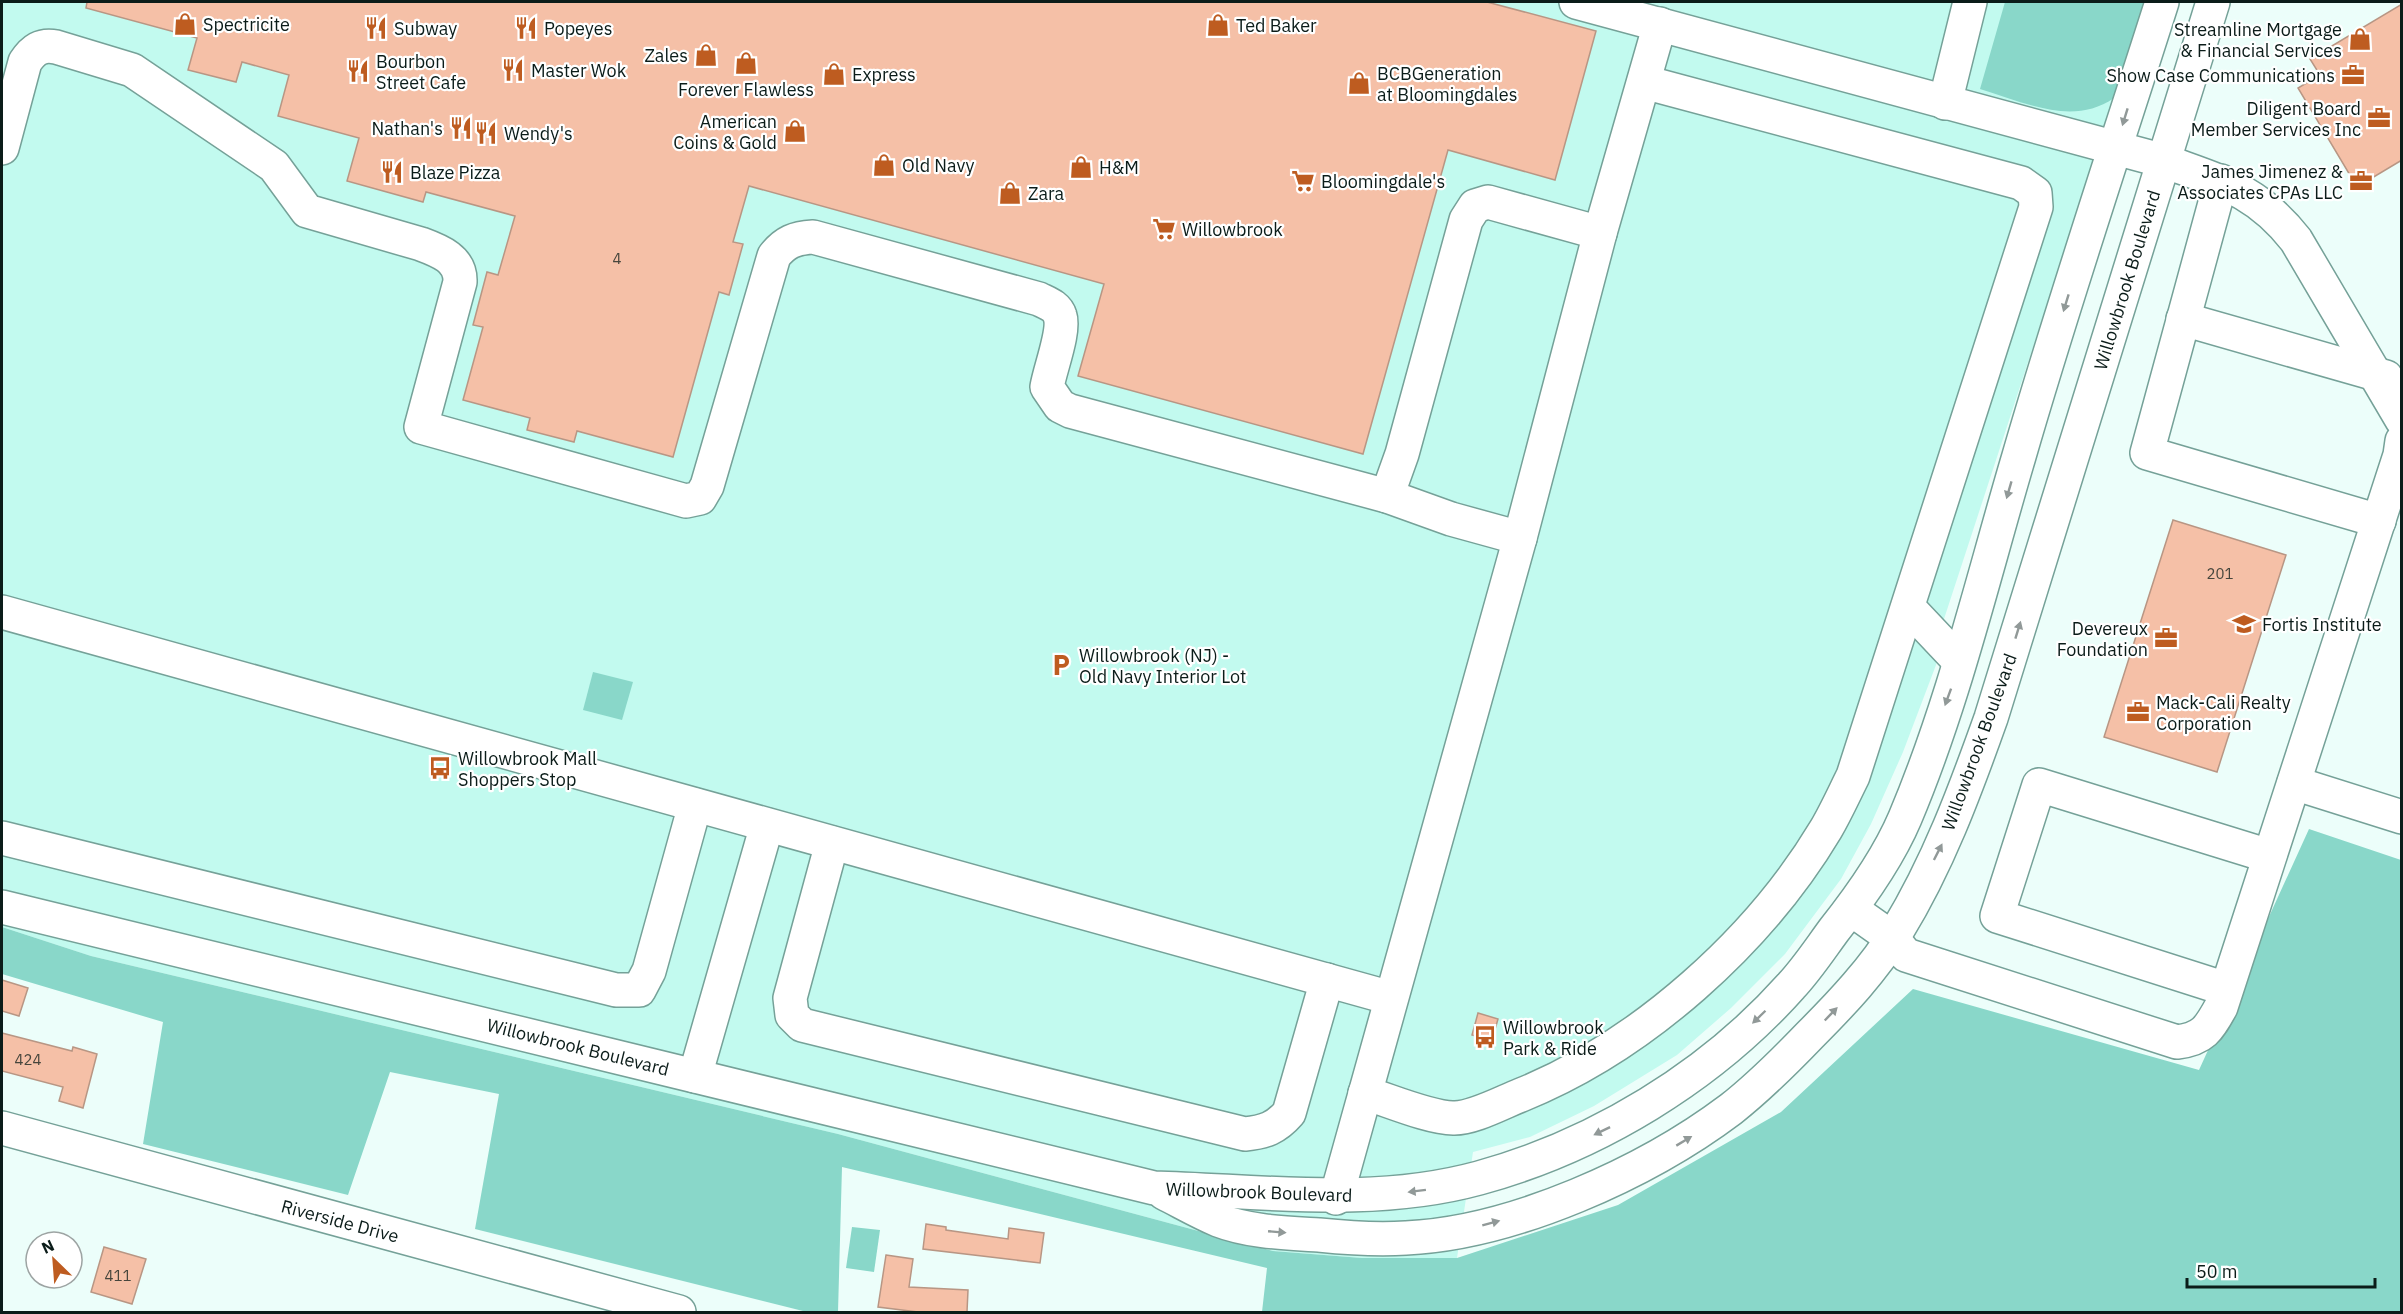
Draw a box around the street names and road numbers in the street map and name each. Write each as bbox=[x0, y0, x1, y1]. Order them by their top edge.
street label: Willowbrook Boulevard bbox=[2089, 187, 2165, 373]
street label: Willowbrook Boulevard bbox=[1936, 650, 2022, 834]
street label: Willowbrook Boulevard bbox=[485, 1013, 671, 1081]
street label: Willowbrook Boulevard bbox=[1165, 1177, 1353, 1207]
street label: Riverside Drive bbox=[279, 1194, 401, 1248]

